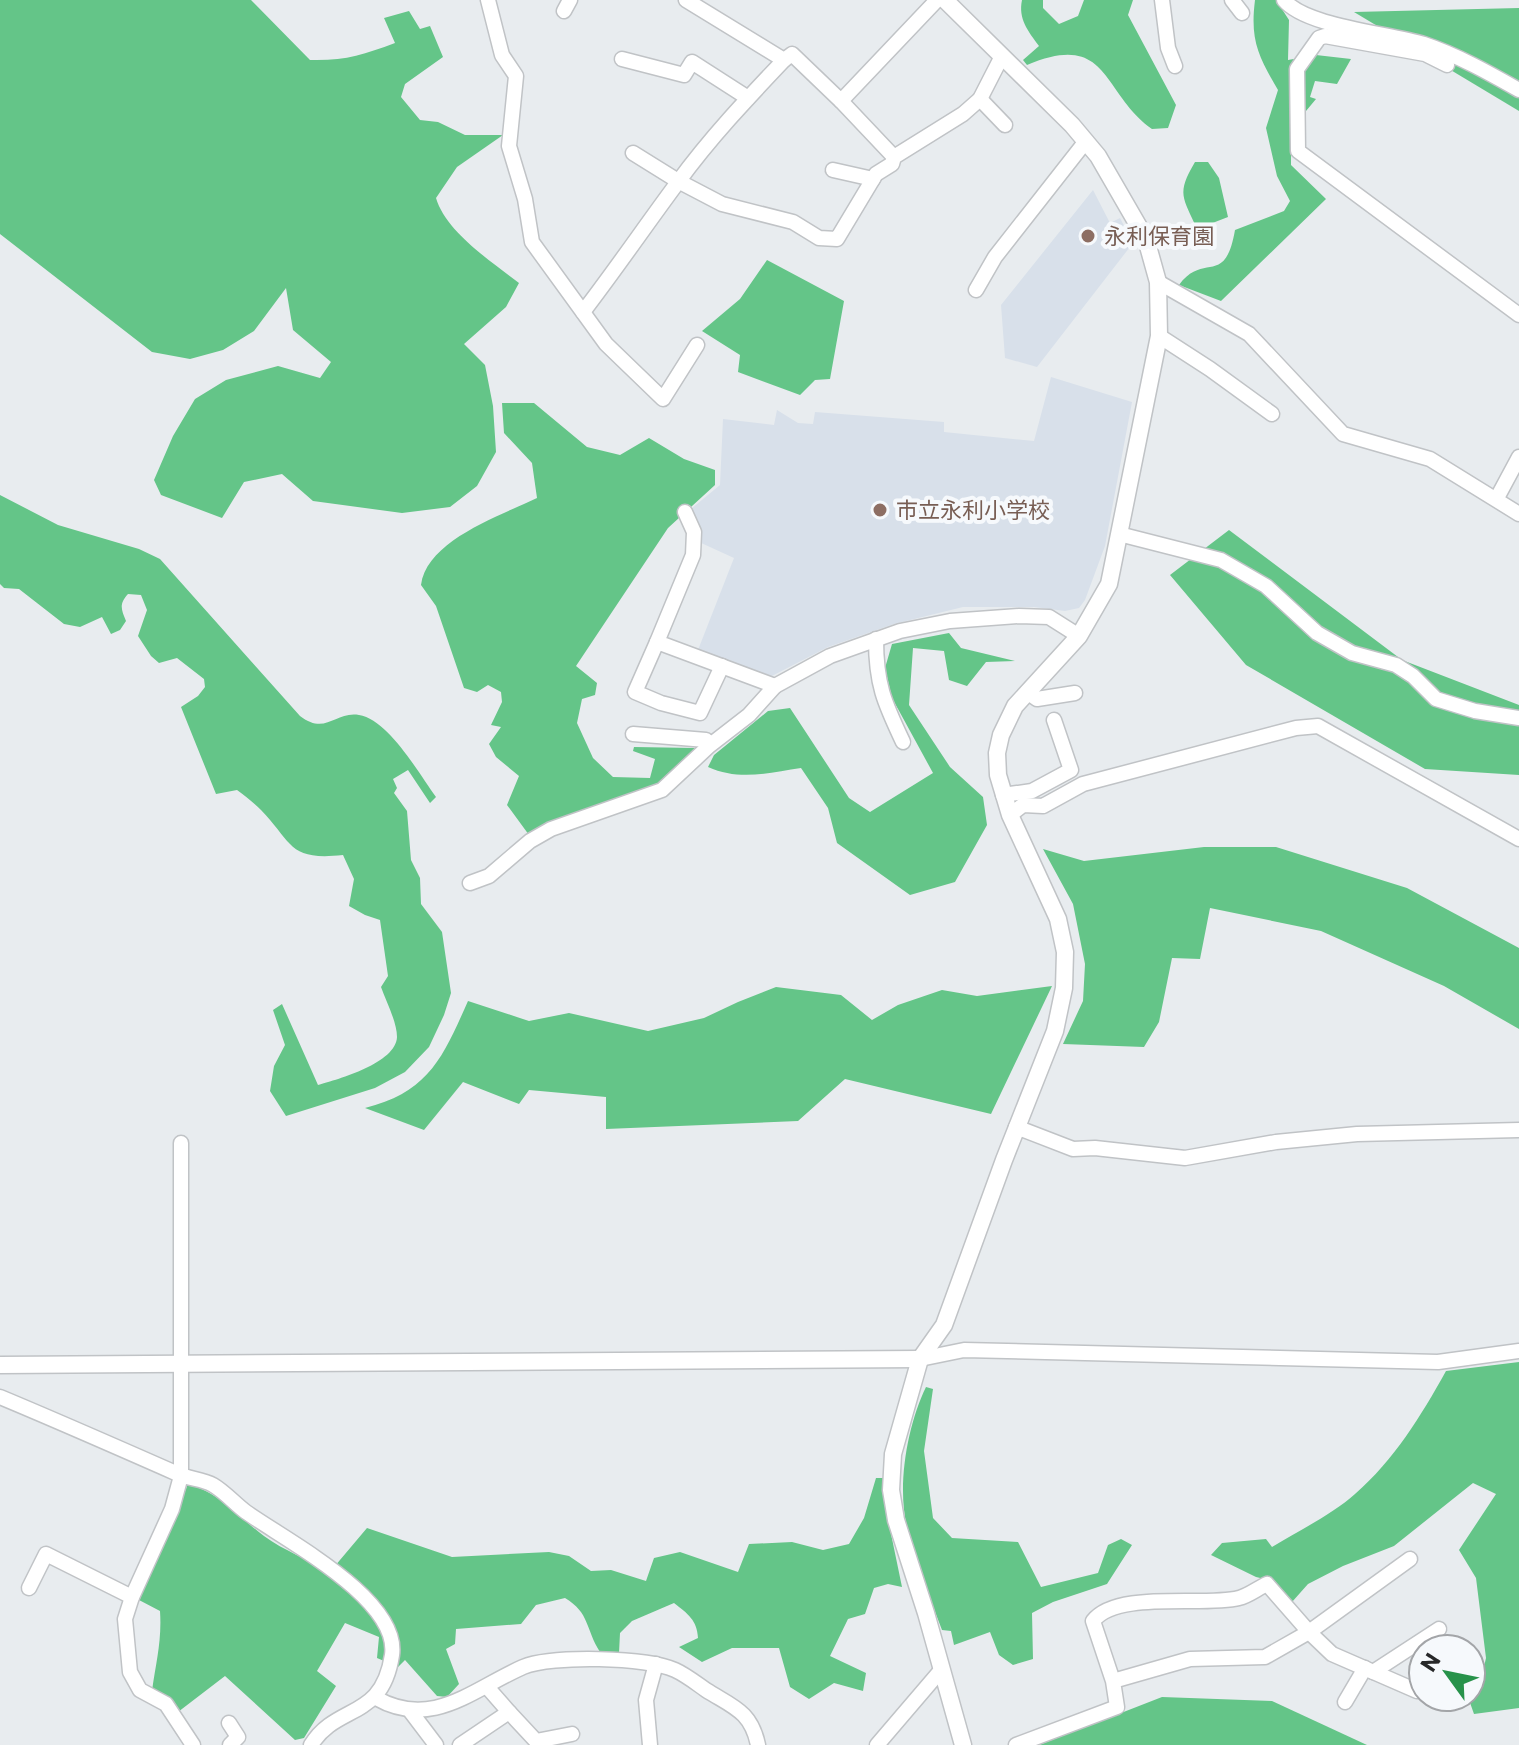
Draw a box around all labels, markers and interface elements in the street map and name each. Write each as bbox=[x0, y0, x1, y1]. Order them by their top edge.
place label: 永利保育園 bbox=[1104, 222, 1214, 249]
marker: 永利保育園 bbox=[1079, 227, 1097, 245]
place label: 市立永利小学校 bbox=[896, 496, 1050, 523]
marker: 市立永利小学校 bbox=[871, 501, 889, 519]
north arrow bbox=[1407, 1633, 1487, 1713]
text: N bbox=[1414, 1648, 1446, 1676]

